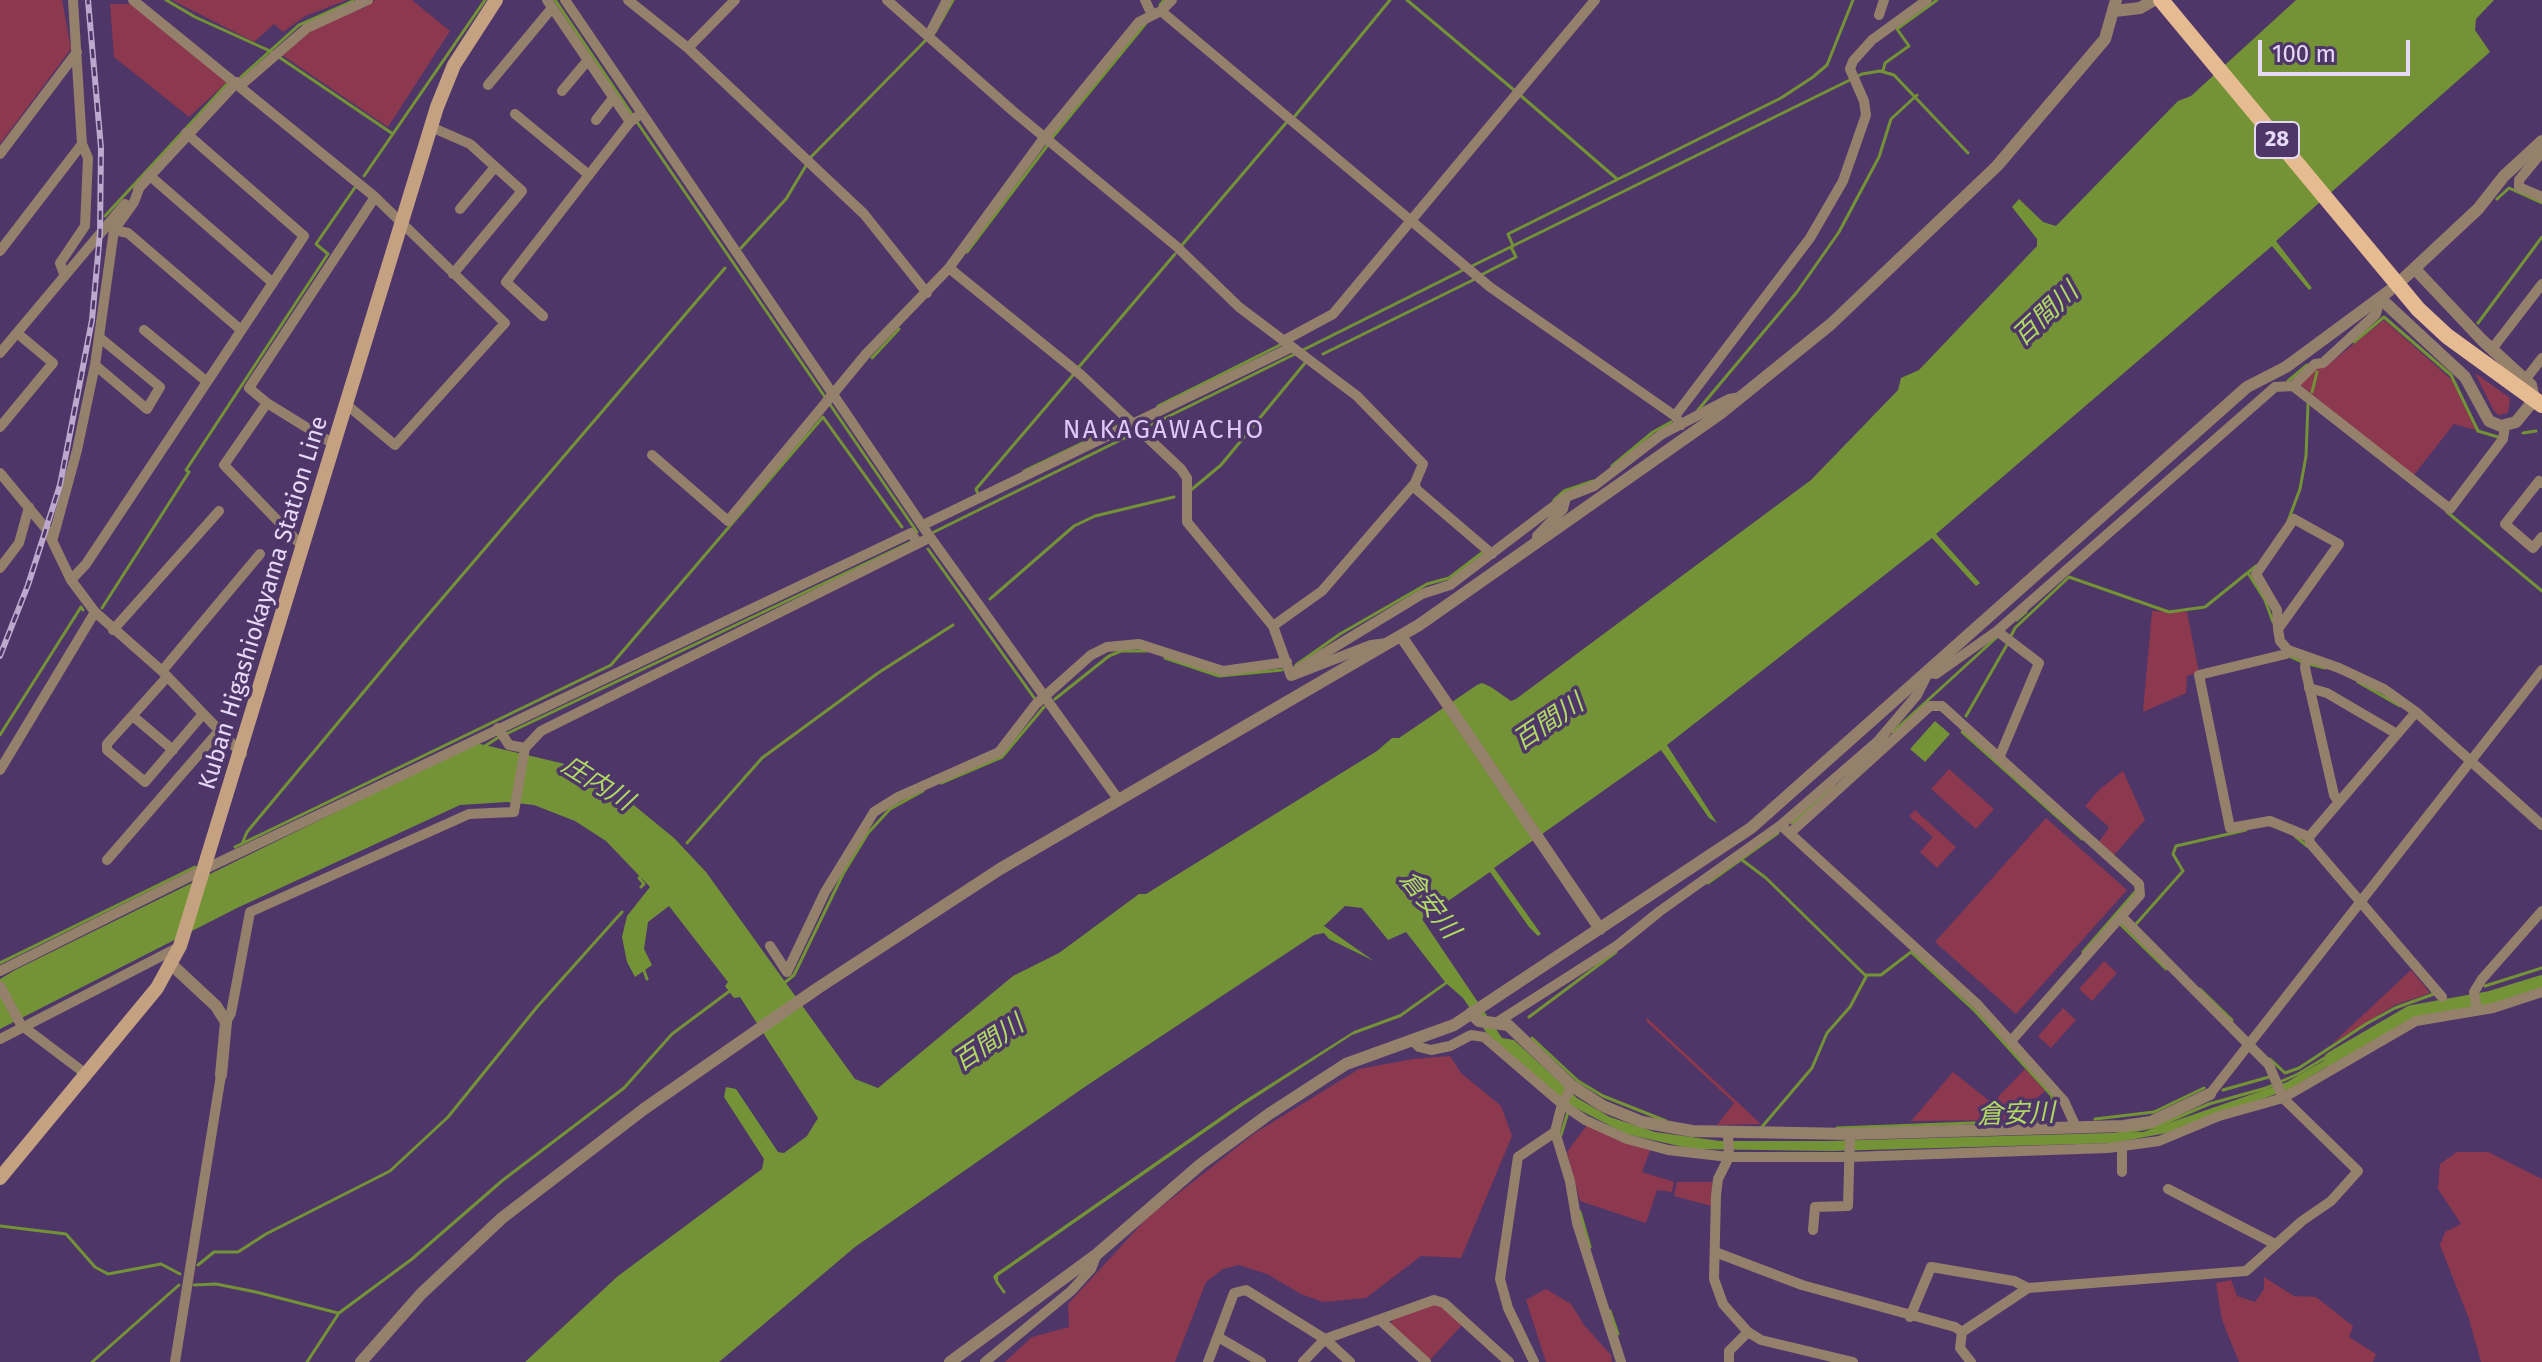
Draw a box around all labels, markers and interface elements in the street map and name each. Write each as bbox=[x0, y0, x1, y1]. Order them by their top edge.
scale bar bbox=[2262, 24, 2414, 74]
text: 100 m bbox=[2272, 40, 2336, 68]
road number: 28 bbox=[2255, 122, 2299, 158]
water label: 百間川 bbox=[2007, 277, 2085, 353]
street label: Kuban Higashiokayama Station Line bbox=[193, 413, 335, 793]
district label: NAKAGAWACHO bbox=[1063, 415, 1265, 447]
water label: 百間川 bbox=[1508, 688, 1590, 758]
water label: 庄内川 bbox=[556, 750, 638, 818]
water label: 倉安川 bbox=[1393, 865, 1465, 945]
water label: 百間川 bbox=[948, 1009, 1030, 1079]
water label: 倉安川 bbox=[1976, 1098, 2056, 1132]

